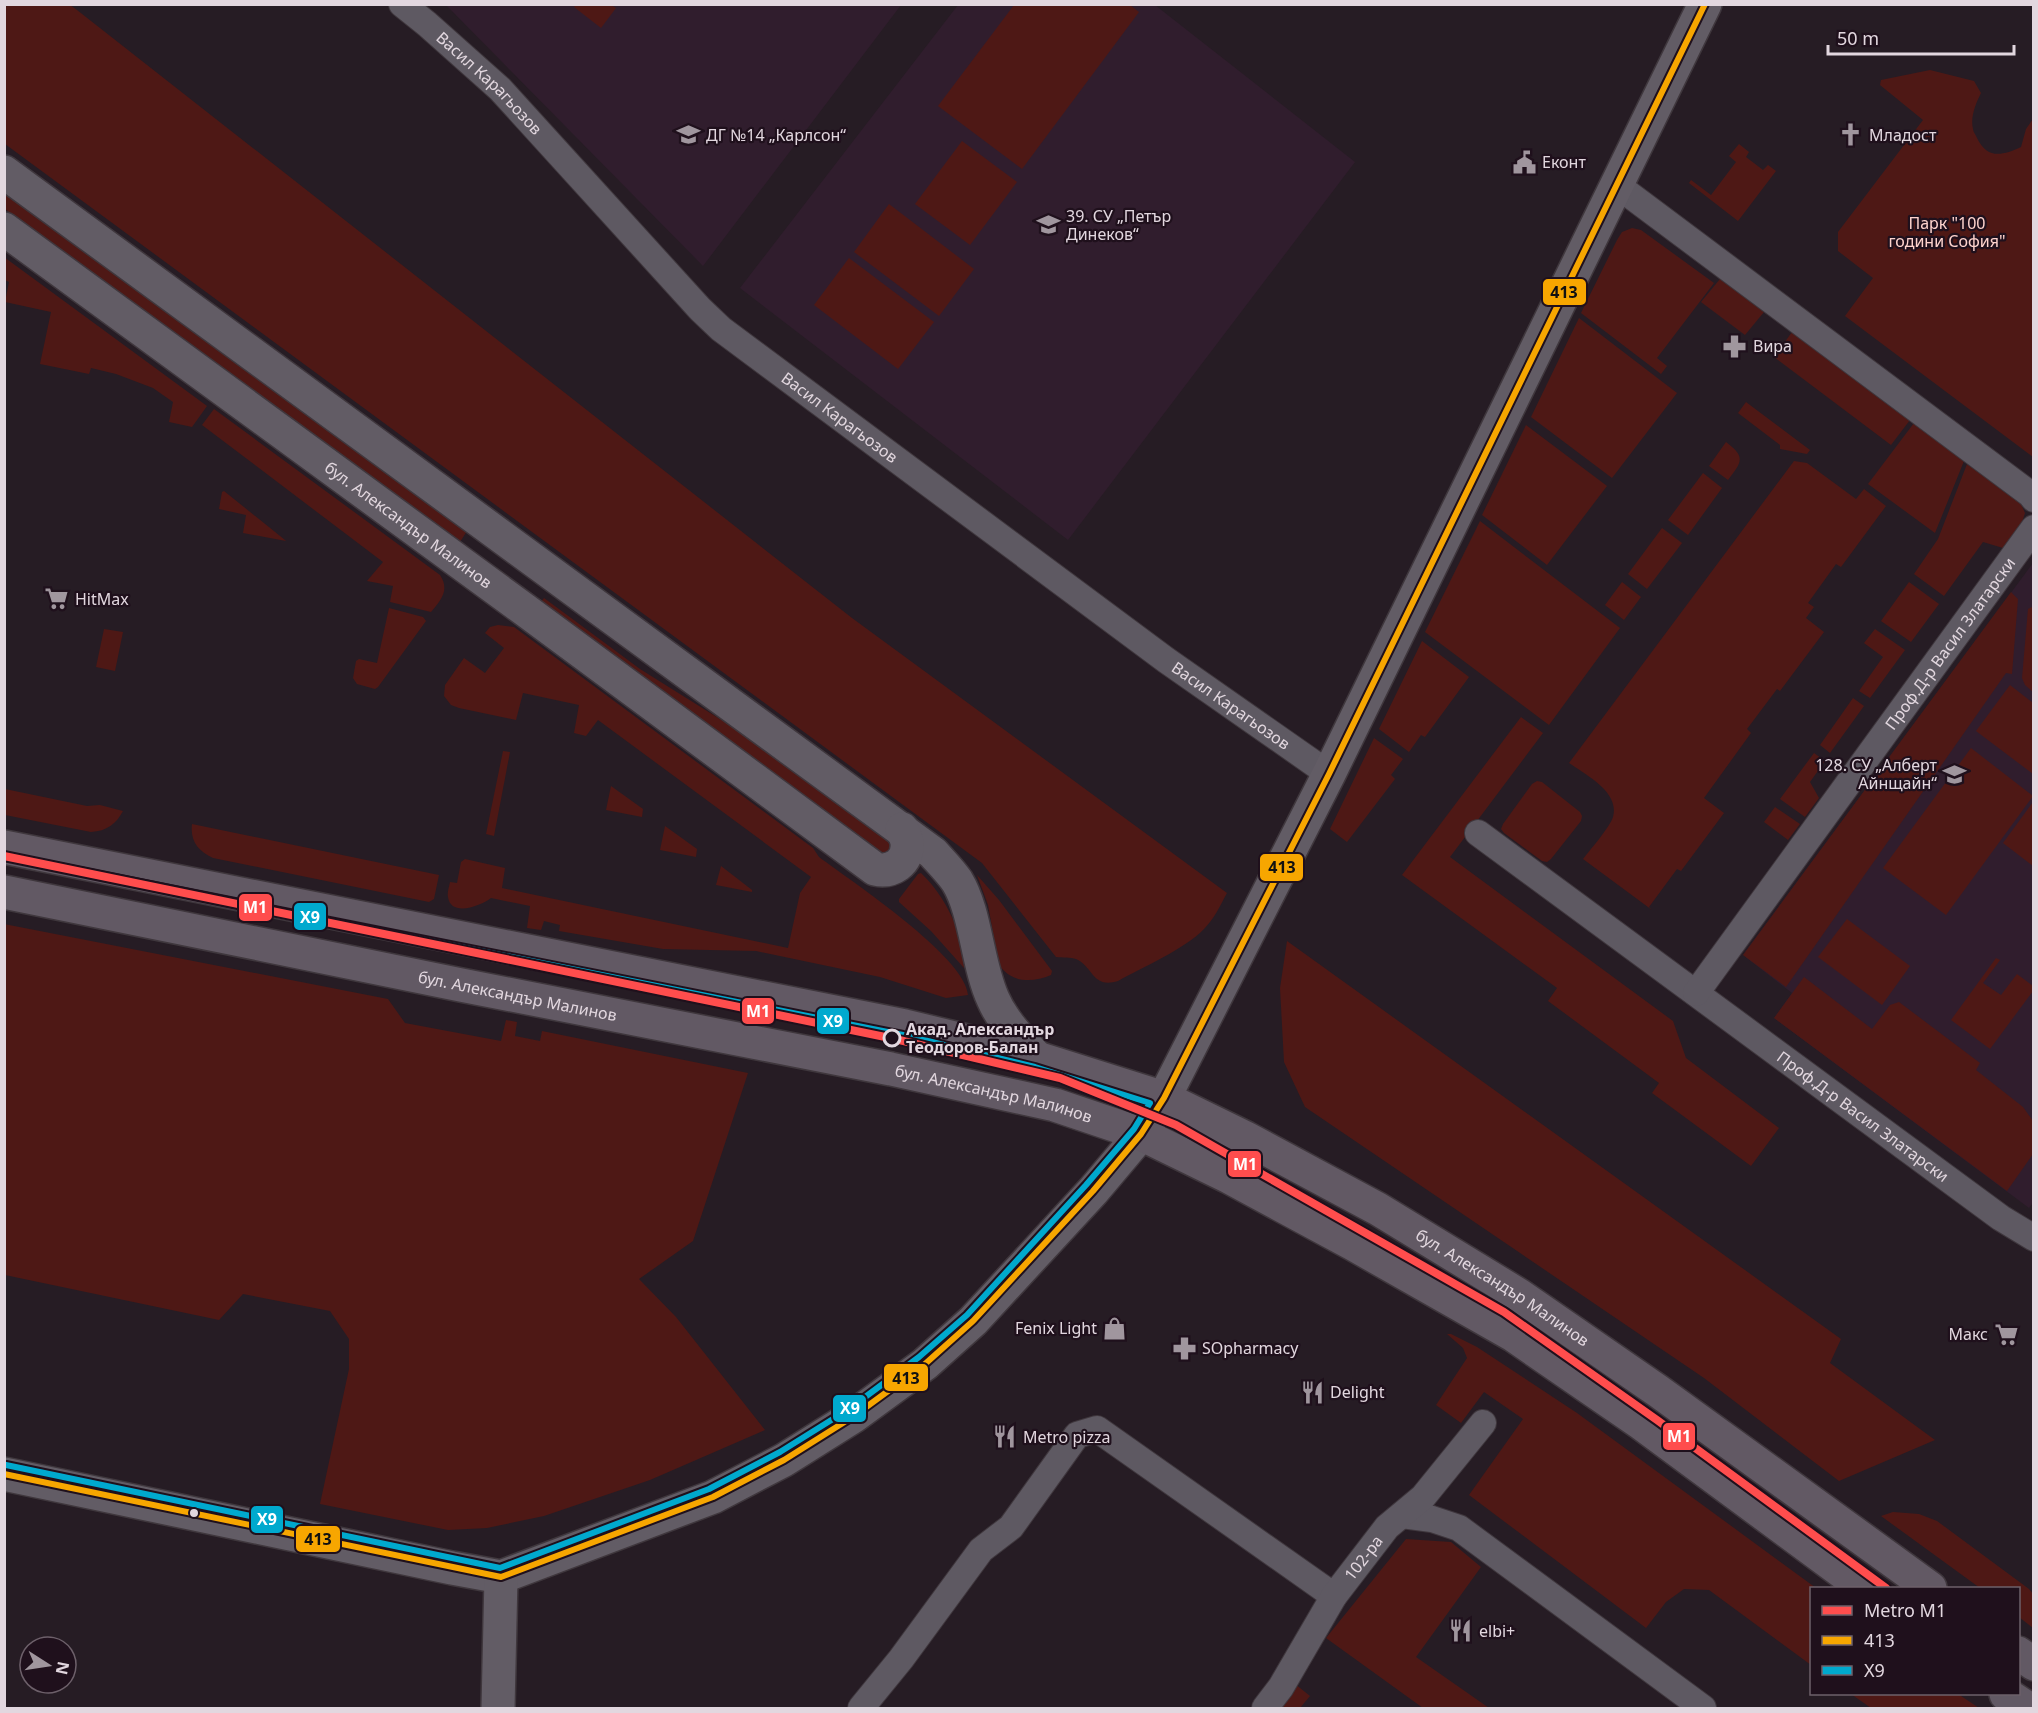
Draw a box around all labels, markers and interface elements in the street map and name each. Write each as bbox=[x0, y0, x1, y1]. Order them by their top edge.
scale bar bbox=[1828, 18, 2014, 56]
text: 50 m bbox=[1837, 26, 1879, 50]
street label: Васил Карагьозов bbox=[432, 27, 547, 139]
school or university icon: ДГ №14 „Карлсон“ bbox=[675, 122, 701, 148]
church icon: Младост bbox=[1838, 122, 1864, 148]
place label: ДГ №14 „Карлсон“ bbox=[706, 124, 846, 146]
place label: Младост bbox=[1869, 124, 1937, 146]
public building icon: Еконт bbox=[1511, 149, 1537, 175]
place label: Еконт bbox=[1542, 151, 1586, 173]
place label: 39. СУ „Петър Динеков“ bbox=[1066, 205, 1171, 245]
school or university icon: 39. СУ „Петър Динеков“ bbox=[1035, 212, 1061, 238]
park label: Парк "100 години София" bbox=[1889, 212, 2006, 252]
line badge: 413 bbox=[1542, 278, 1587, 306]
text: 413 bbox=[1550, 281, 1578, 303]
pharmacy icon: Вира bbox=[1722, 333, 1748, 359]
place label: Вира bbox=[1753, 335, 1792, 357]
street label: Васил Карагьозов bbox=[777, 367, 902, 468]
street label: бул. Александър Малинов bbox=[320, 456, 496, 593]
street label: Проф.Д-р Васил Златарски bbox=[1880, 553, 2020, 734]
supermarket icon: HitMax bbox=[44, 586, 70, 612]
place label: HitMax bbox=[75, 588, 129, 610]
street label: Васил Карагьозов bbox=[1167, 656, 1295, 755]
place label: 128. СУ „Алберт Айнщайн“ bbox=[1815, 754, 1938, 794]
school or university icon: 128. СУ „Алберт Айнщайн“ bbox=[1942, 761, 1968, 787]
line badge: 413 bbox=[1259, 853, 1304, 882]
text: 413 bbox=[1268, 856, 1296, 878]
line badge: M1 bbox=[238, 893, 273, 922]
text: M1 bbox=[243, 896, 267, 918]
line badge: Х9 bbox=[293, 902, 327, 931]
text: Х9 bbox=[300, 906, 320, 928]
street label: бул. Александър Малинов bbox=[416, 966, 619, 1026]
line badge: M1 bbox=[741, 997, 775, 1025]
text: M1 bbox=[746, 1000, 770, 1022]
line badge: Х9 bbox=[816, 1007, 850, 1035]
text: Х9 bbox=[823, 1010, 843, 1032]
place label: Акад. Александър Теодоров-Балан bbox=[906, 1018, 1055, 1058]
marker: Акад. Александър Теодоров-Балан bbox=[883, 1029, 901, 1047]
street label: Проф.Д-р Васил Златарски bbox=[1773, 1046, 1953, 1187]
street label: бул. Александър Малинов bbox=[893, 1059, 1095, 1128]
line badge: M1 bbox=[1227, 1150, 1262, 1178]
text: M1 bbox=[1233, 1153, 1257, 1175]
street label: бул. Александър Малинов bbox=[1412, 1224, 1594, 1351]
shop icon: Fenix Light bbox=[1102, 1315, 1128, 1341]
place label: Fenix Light bbox=[1015, 1317, 1097, 1339]
supermarket icon: Макс bbox=[1993, 1321, 2019, 1347]
place label: Макс bbox=[1949, 1323, 1988, 1345]
pharmacy icon: SOpharmacy bbox=[1171, 1335, 1197, 1361]
place label: SOpharmacy bbox=[1202, 1337, 1299, 1359]
line badge: 413 bbox=[883, 1363, 929, 1392]
text: 413 bbox=[892, 1367, 920, 1389]
restaurant icon: Delight bbox=[1299, 1379, 1325, 1405]
place label: Delight bbox=[1330, 1381, 1385, 1403]
line badge: Х9 bbox=[832, 1394, 867, 1423]
text: Х9 bbox=[840, 1397, 860, 1419]
line badge: M1 bbox=[1662, 1422, 1696, 1451]
restaurant icon: Metro pizza bbox=[992, 1424, 1018, 1450]
text: M1 bbox=[1667, 1425, 1691, 1447]
place label: Metro pizza bbox=[1023, 1426, 1110, 1448]
line badge: Х9 bbox=[250, 1505, 284, 1534]
unlabelled marker bbox=[188, 1507, 200, 1519]
text: Х9 bbox=[257, 1508, 277, 1530]
line badge: 413 bbox=[295, 1525, 341, 1553]
text: 413 bbox=[304, 1528, 332, 1550]
street label: 102-ра bbox=[1339, 1531, 1388, 1585]
legend bbox=[1810, 1587, 2020, 1695]
text: Metro M1 bbox=[1864, 1598, 1946, 1622]
restaurant icon: elbi+ bbox=[1448, 1618, 1474, 1644]
place label: elbi+ bbox=[1479, 1620, 1515, 1642]
text: 413 bbox=[1864, 1628, 1895, 1652]
north arrow bbox=[18, 1635, 78, 1695]
text: Х9 bbox=[1864, 1658, 1885, 1682]
text: N bbox=[51, 1659, 75, 1677]

